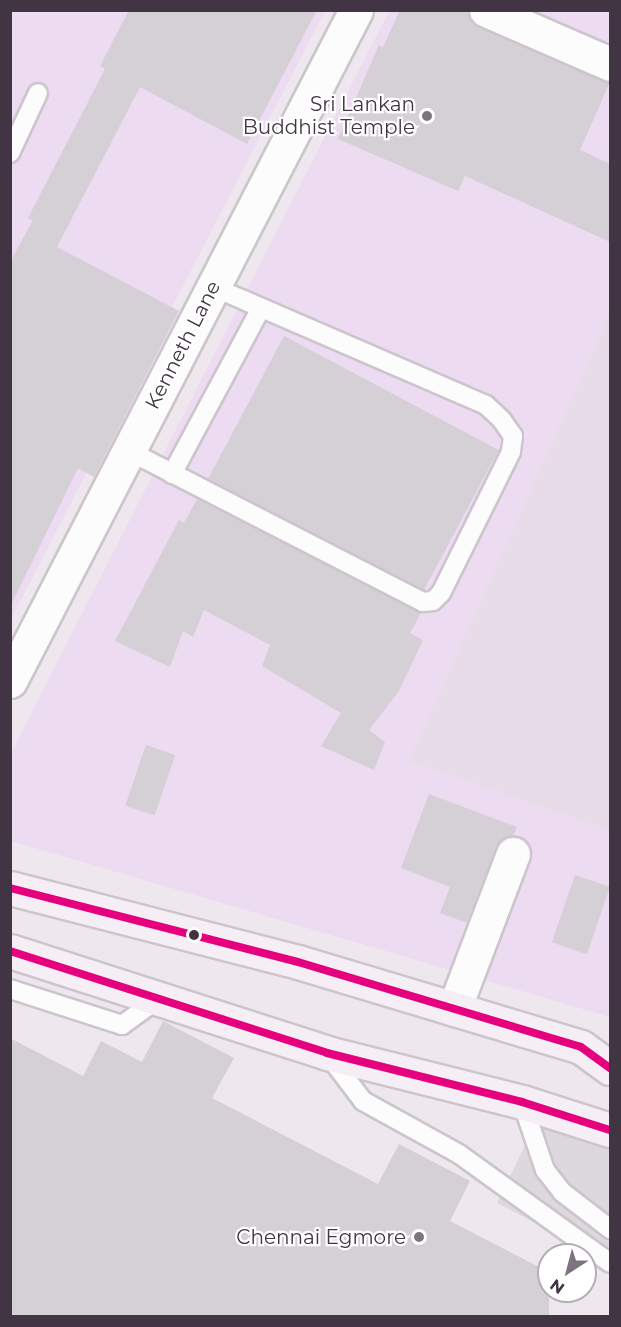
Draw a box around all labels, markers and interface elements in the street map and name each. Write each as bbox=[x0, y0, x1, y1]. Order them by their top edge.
place label: Sri Lankan Buddhist Temple bbox=[243, 92, 415, 139]
marker: Sri Lankan Buddhist Temple bbox=[420, 109, 434, 123]
street label: Kenneth Lane bbox=[140, 277, 226, 413]
unlabelled marker bbox=[188, 929, 200, 941]
place label: Chennai Egmore bbox=[236, 1225, 406, 1249]
marker: Chennai Egmore bbox=[410, 1228, 428, 1246]
north arrow bbox=[537, 1243, 597, 1303]
text: N bbox=[546, 1275, 568, 1298]

